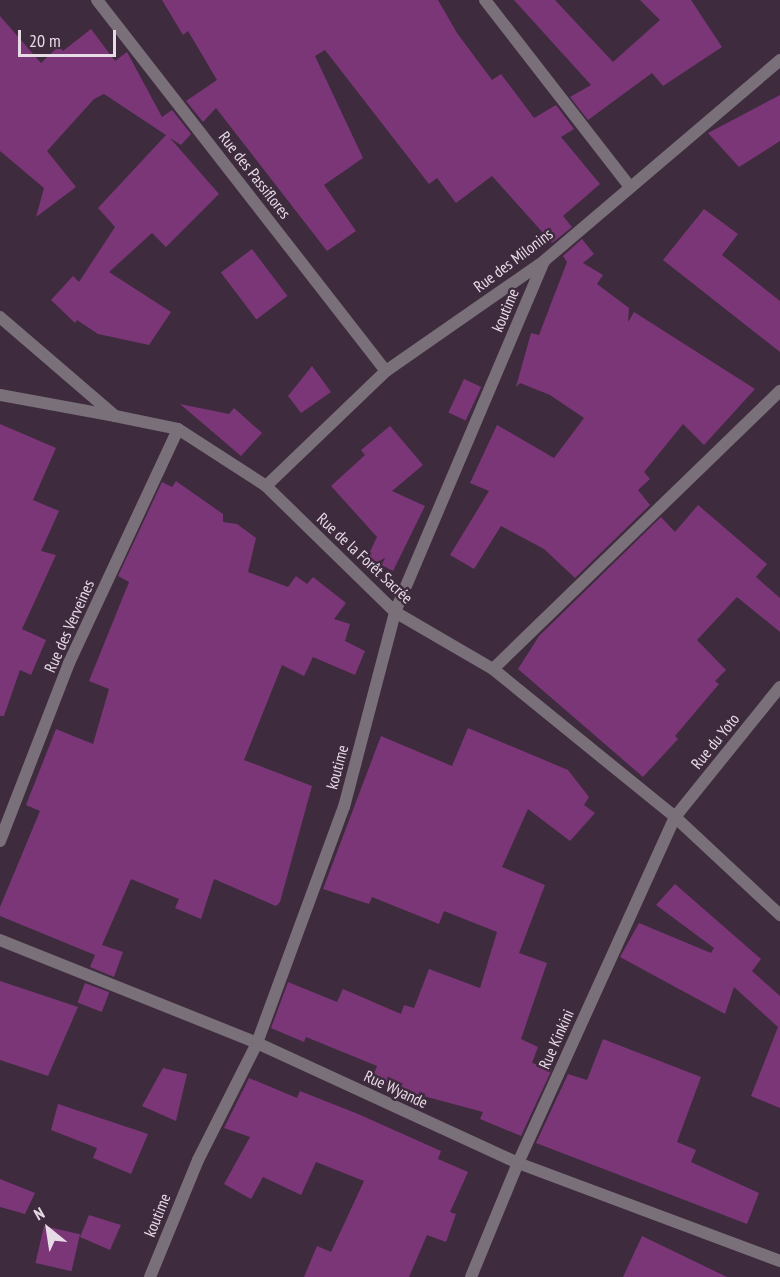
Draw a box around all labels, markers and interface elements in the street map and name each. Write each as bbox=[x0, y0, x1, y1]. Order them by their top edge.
scale bar bbox=[21, 18, 118, 56]
text: 20 m bbox=[29, 29, 61, 52]
street label: Rue des Passiflores bbox=[215, 128, 295, 222]
street label: Rue des Milonins bbox=[470, 224, 556, 296]
street label: koutime bbox=[487, 286, 523, 334]
street label: Rue de la Forêt Sacrée bbox=[313, 509, 417, 607]
street label: Rue des Verveines bbox=[40, 576, 98, 676]
street label: Rue du Yoto bbox=[687, 709, 743, 773]
street label: koutime bbox=[322, 743, 352, 791]
street label: Rue Kinkini bbox=[534, 1006, 578, 1072]
street label: Rue Wyande bbox=[361, 1066, 431, 1112]
street label: koutime bbox=[140, 1191, 174, 1239]
north arrow bbox=[18, 1199, 78, 1259]
text: N bbox=[30, 1203, 48, 1224]

